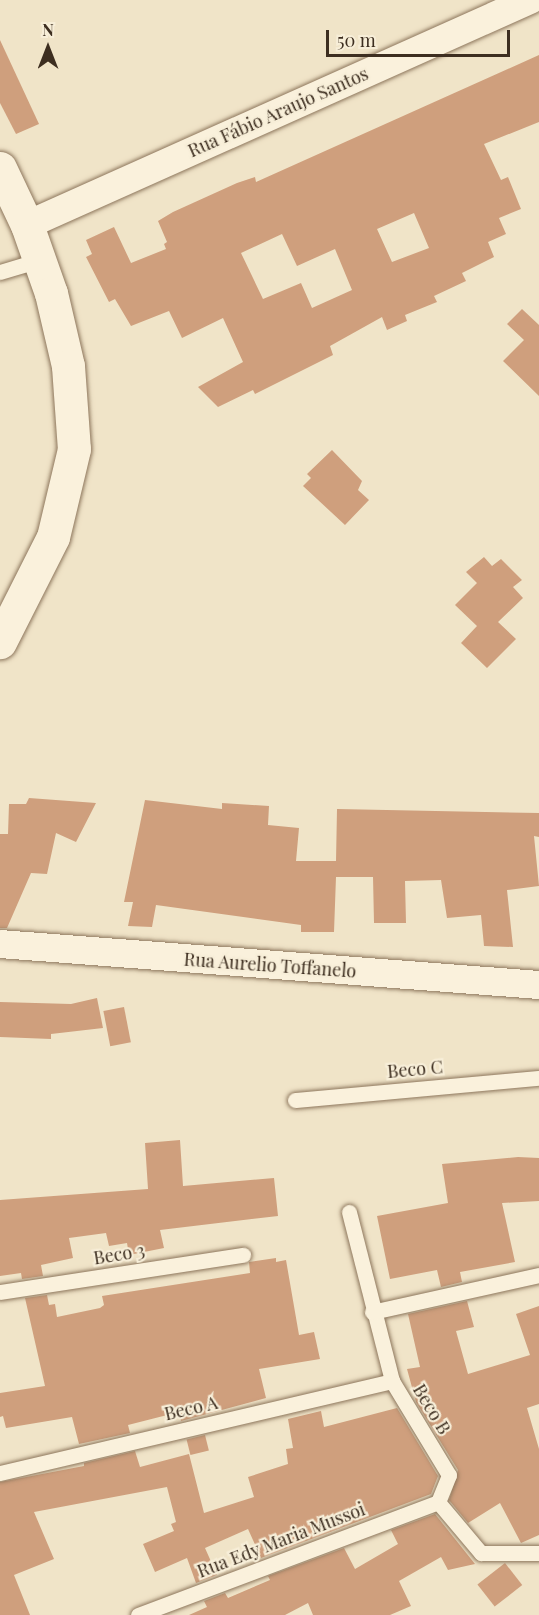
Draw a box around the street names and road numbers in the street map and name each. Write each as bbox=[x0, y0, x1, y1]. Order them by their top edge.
street label: Rua Fábio Araujo Santos bbox=[184, 62, 372, 162]
street label: Rua Aurelio Toffanelo bbox=[182, 948, 358, 982]
street label: Beco C bbox=[386, 1056, 444, 1082]
street label: Beco 3 bbox=[92, 1239, 146, 1269]
street label: Beco B bbox=[409, 1380, 455, 1438]
street label: Beco A bbox=[162, 1391, 220, 1425]
street label: Rua Edy Maria Mussoi bbox=[194, 1498, 368, 1582]

